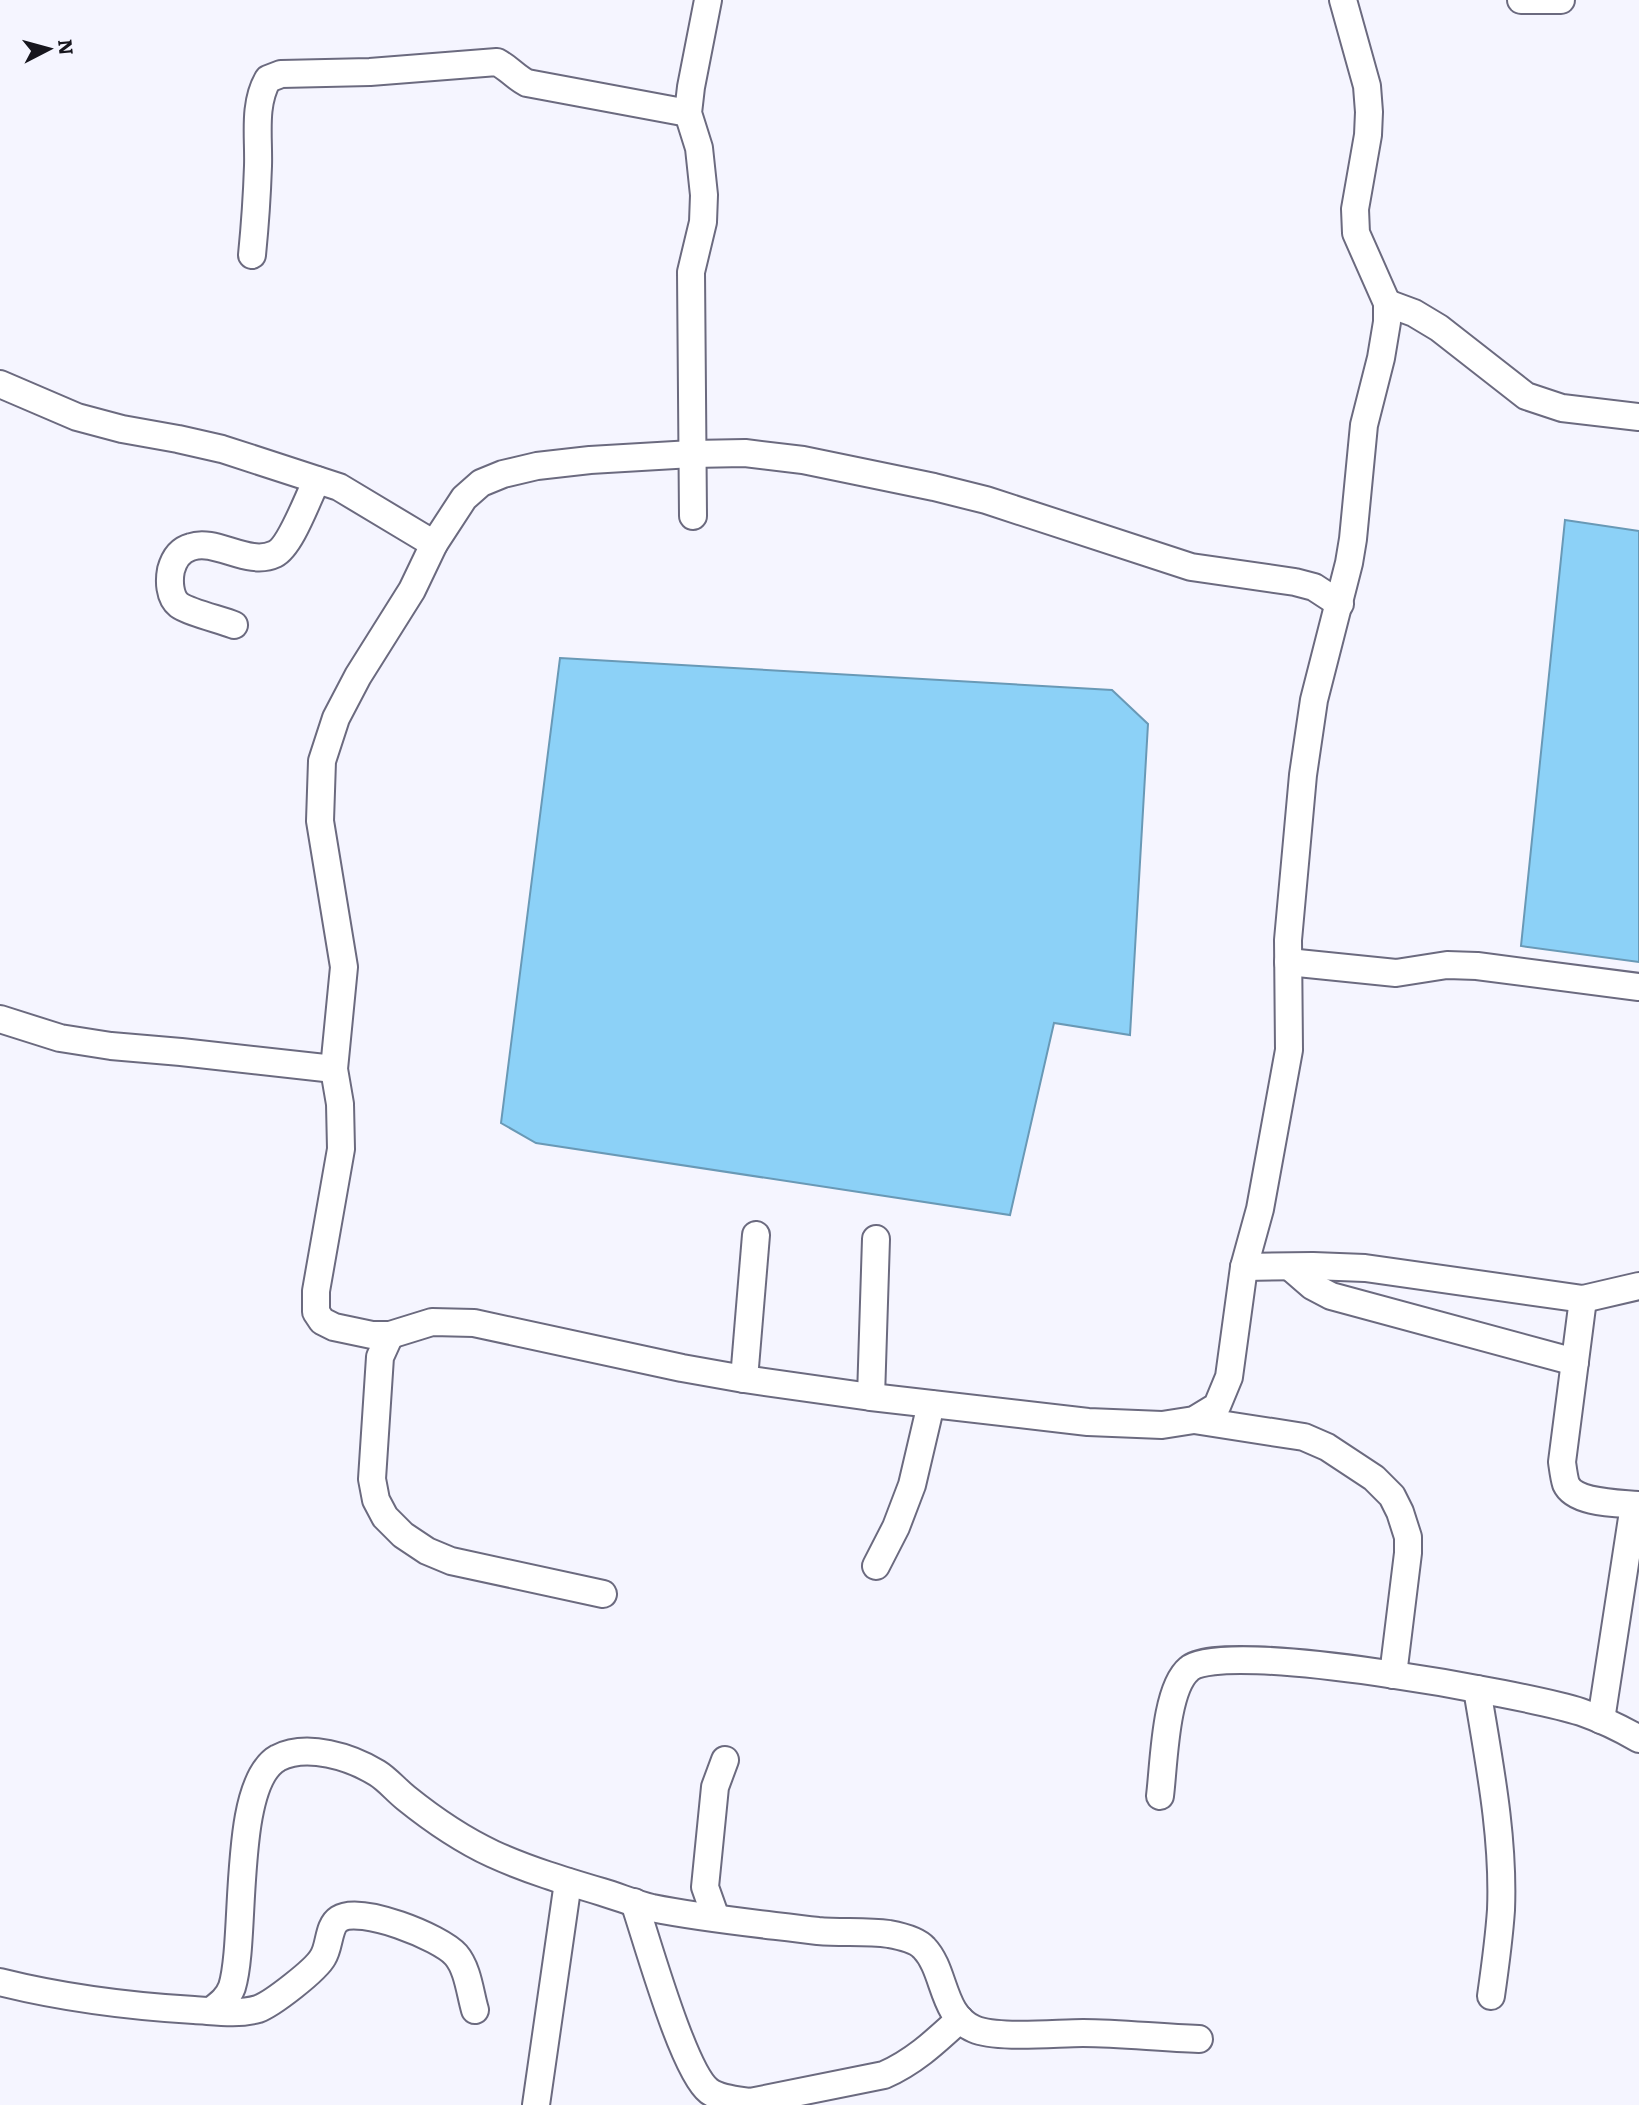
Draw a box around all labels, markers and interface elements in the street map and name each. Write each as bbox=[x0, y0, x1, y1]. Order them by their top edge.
north arrow bbox=[14, 14, 84, 84]
text: N bbox=[52, 38, 82, 57]

